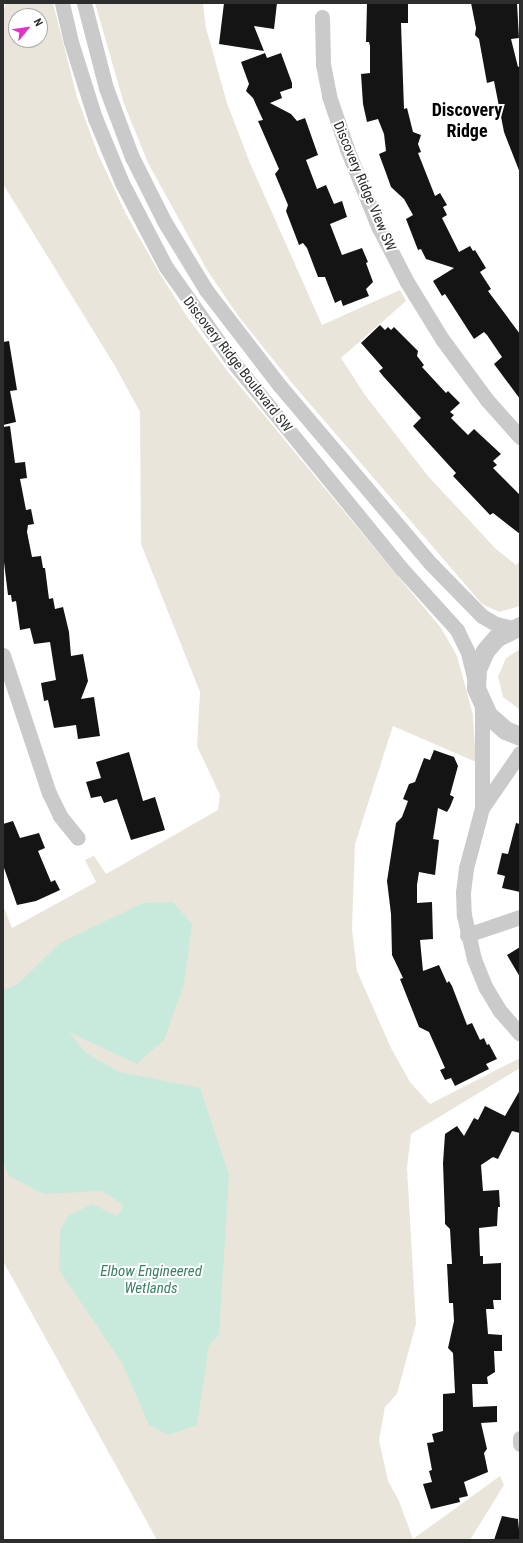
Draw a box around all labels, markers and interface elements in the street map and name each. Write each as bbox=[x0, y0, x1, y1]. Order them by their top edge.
north arrow bbox=[8, 8, 48, 48]
text: N bbox=[31, 16, 45, 29]
district label: Discovery Ridge bbox=[432, 100, 502, 142]
street label: Discovery Ridge View SW bbox=[330, 119, 400, 253]
street label: Discovery Ridge Boulevard SW bbox=[180, 293, 296, 435]
water label: Elbow Engineered Wetlands bbox=[100, 1262, 202, 1297]

